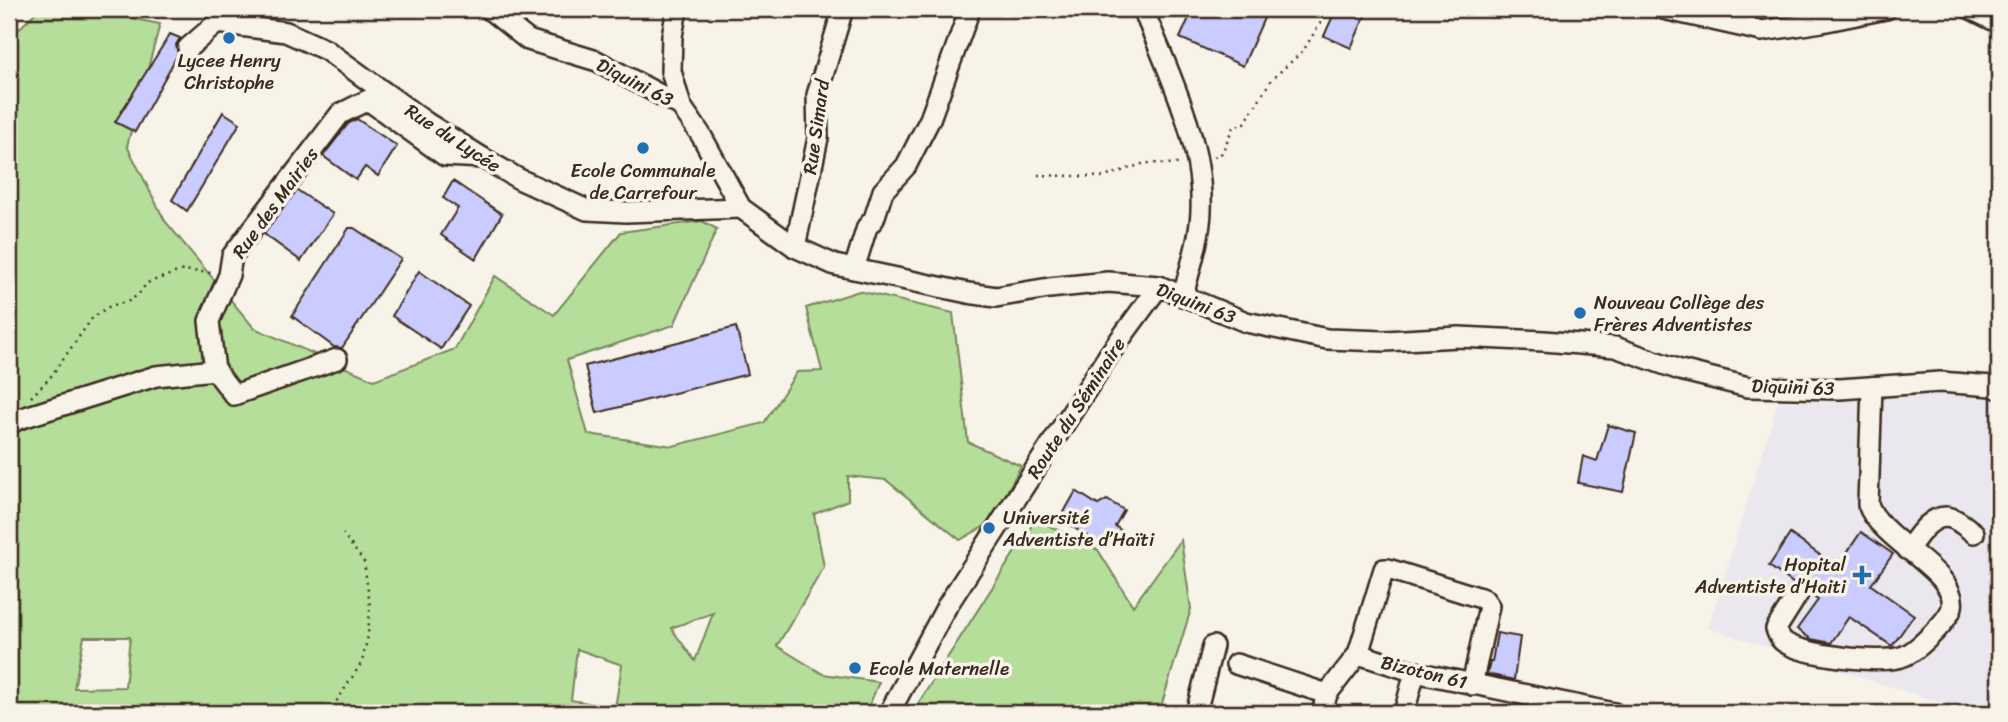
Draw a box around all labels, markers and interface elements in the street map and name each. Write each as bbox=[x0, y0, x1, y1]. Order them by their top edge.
marker: Lycee Henry Christophe bbox=[221, 30, 237, 46]
place label: Lycee Henry Christophe bbox=[177, 44, 281, 99]
street label: Diquini 63 bbox=[591, 48, 680, 116]
street label: Rue Simard bbox=[793, 75, 839, 177]
street label: Rue du Lycée bbox=[398, 94, 508, 182]
street label: Rue des Mairies bbox=[223, 140, 327, 266]
marker: Ecole Communale de Carrefour bbox=[635, 140, 651, 156]
place label: Ecole Communale de Carrefour bbox=[571, 154, 715, 209]
street label: Diquini 63 bbox=[1151, 273, 1241, 333]
place label: Nouveau Collège des Frères Adventistes bbox=[1594, 286, 1765, 341]
marker: Nouveau Collège des Frères Adventistes bbox=[1572, 305, 1588, 321]
street label: Route du Séminaire bbox=[1018, 330, 1134, 485]
street label: Diquini 63 bbox=[1751, 369, 1836, 405]
place label: Université Adventiste d’Haïti bbox=[1002, 501, 1155, 556]
marker: Université Adventiste d’Haïti bbox=[981, 520, 997, 536]
place label: Hopital Adventiste d’Haiti bbox=[1694, 548, 1847, 603]
marker: Hopital Adventiste d’Haiti bbox=[1852, 565, 1872, 585]
street label: Bizoton 61 bbox=[1377, 645, 1471, 699]
place label: Ecole Maternelle bbox=[869, 652, 1009, 685]
marker: Ecole Maternelle bbox=[847, 660, 863, 676]

